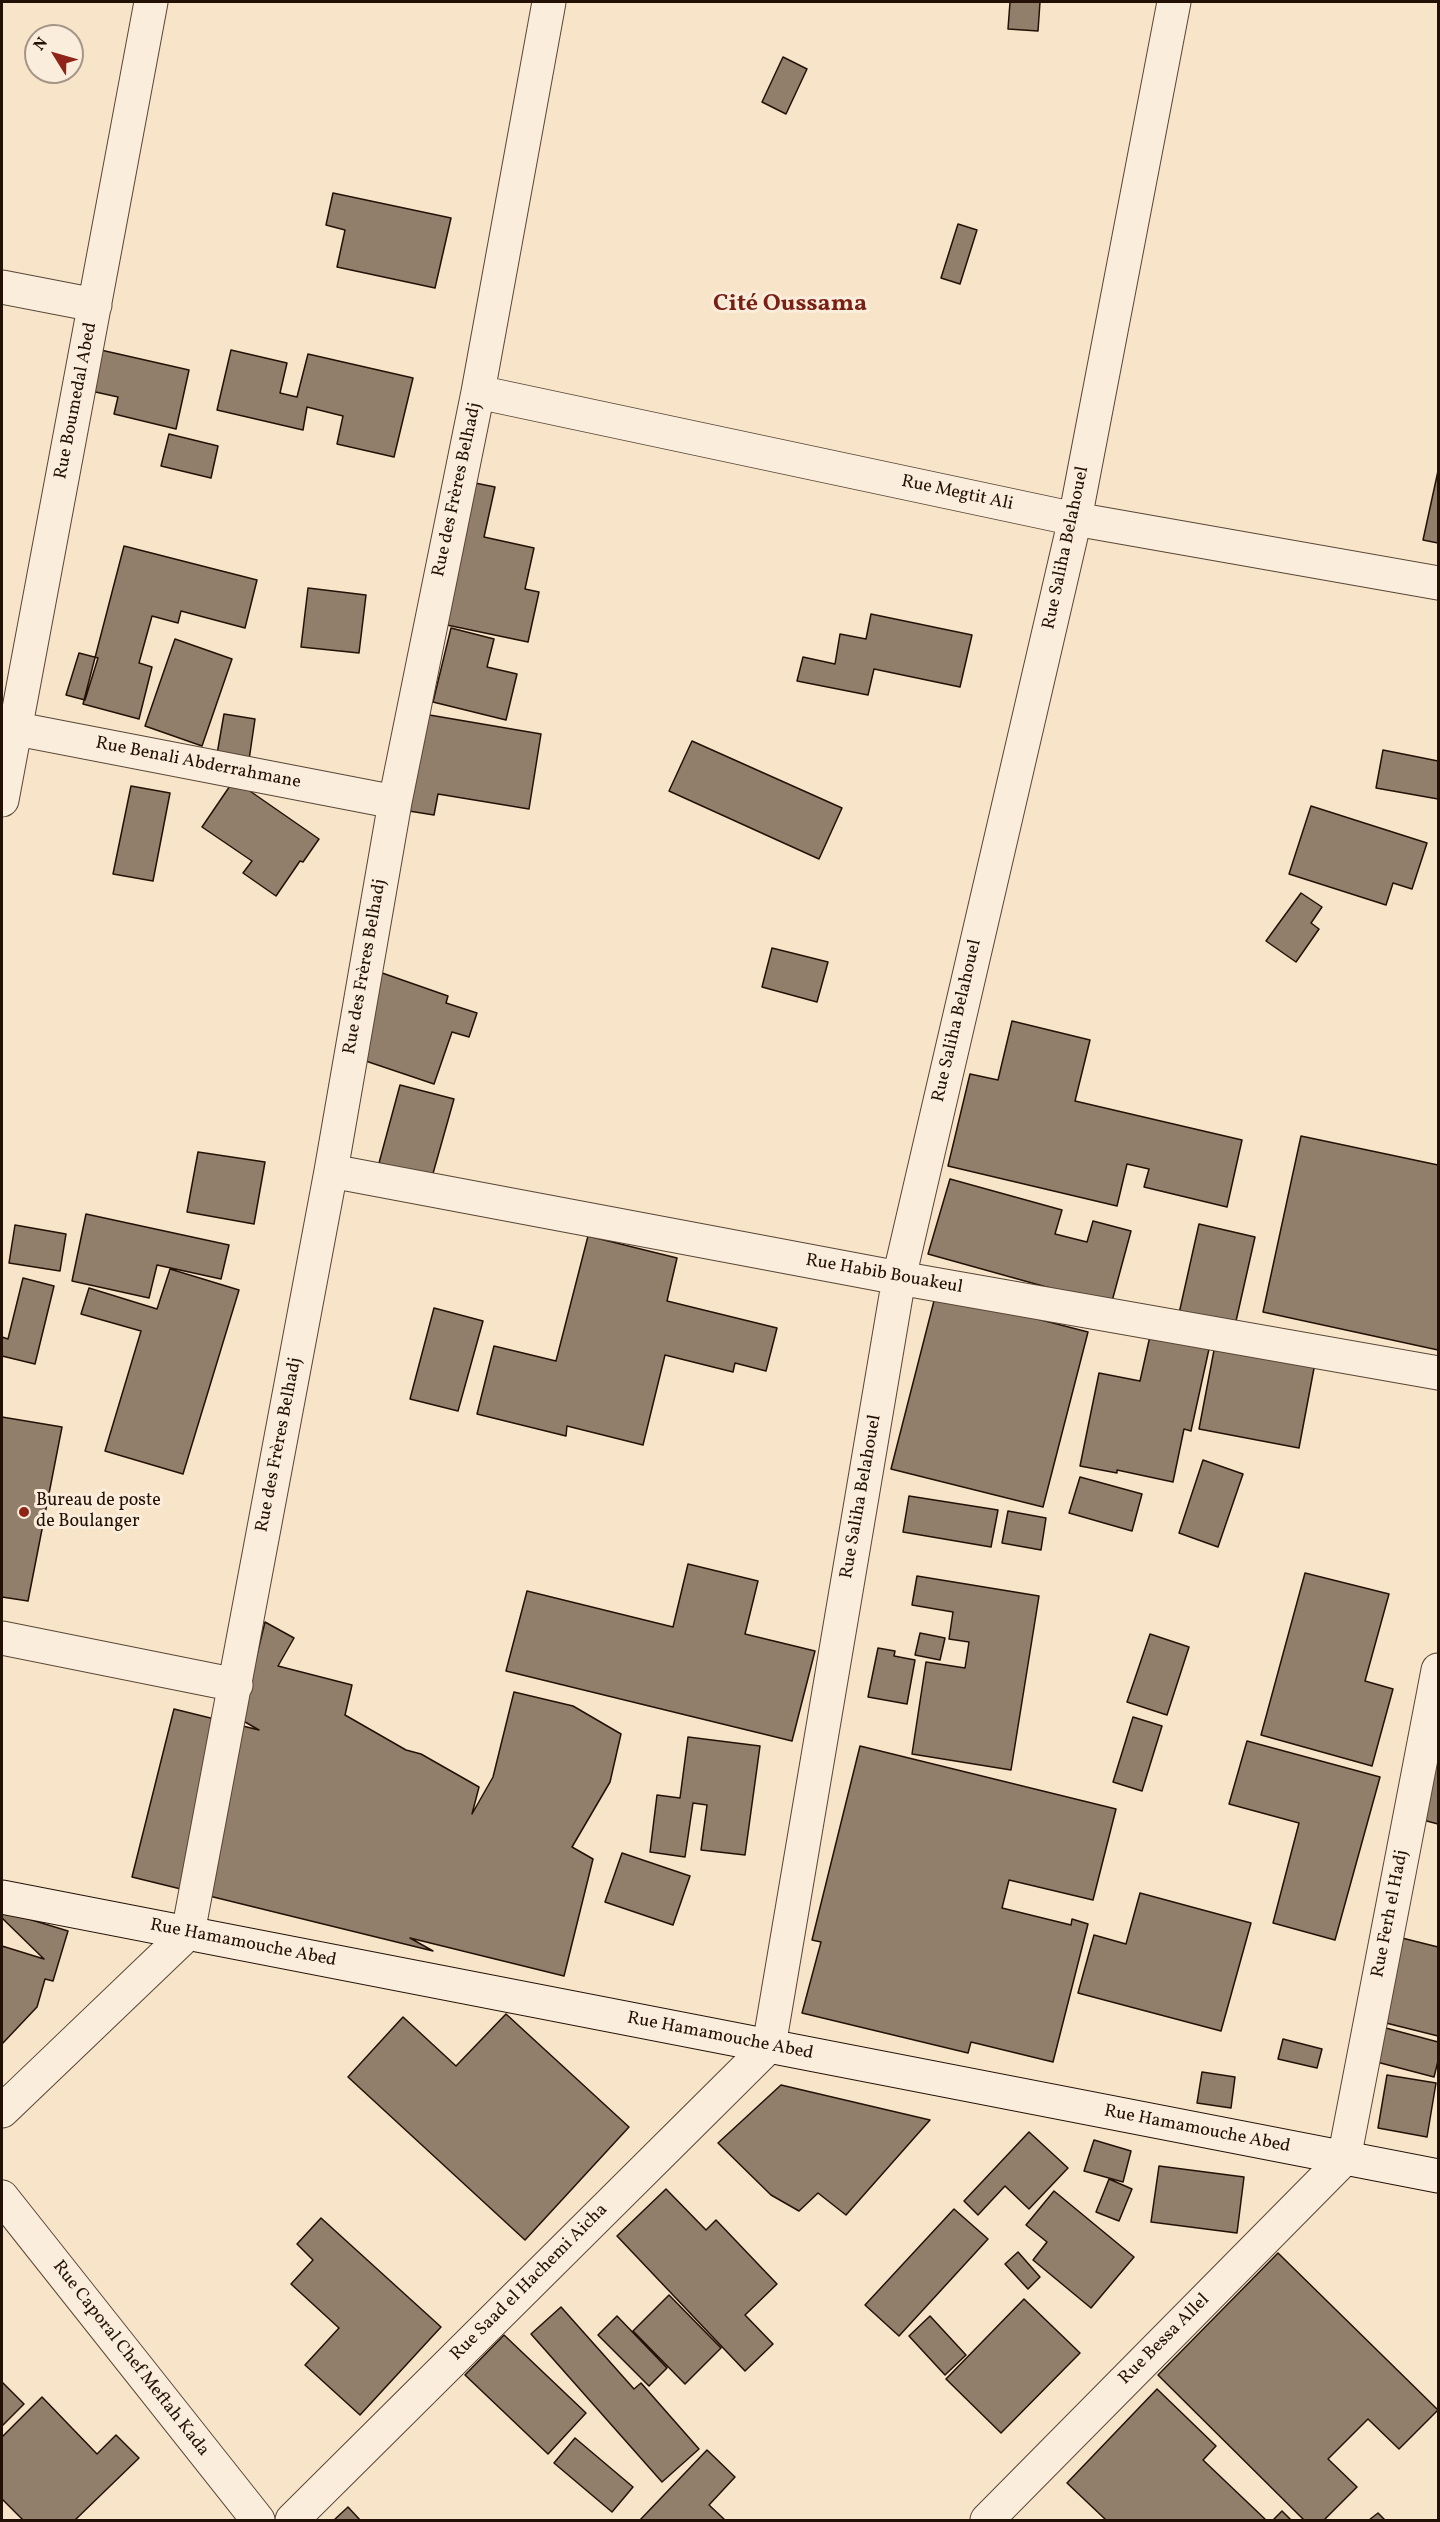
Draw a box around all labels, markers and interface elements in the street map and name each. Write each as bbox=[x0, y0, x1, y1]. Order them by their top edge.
north arrow bbox=[24, 24, 84, 84]
text: N bbox=[29, 33, 54, 56]
district label: Cité Oussama bbox=[713, 292, 867, 320]
street label: Rue Boumedal Abed bbox=[51, 321, 103, 481]
street label: Rue des Frères Belhadj bbox=[429, 401, 487, 579]
street label: Rue Saliha Belahouel bbox=[1039, 465, 1095, 631]
street label: Rue Megtit Ali bbox=[899, 472, 1015, 516]
street label: Rue Benali Abderrahmane bbox=[94, 733, 302, 795]
street label: Rue des Frères Belhadj bbox=[340, 878, 392, 1056]
street label: Rue Saliha Belahouel bbox=[929, 938, 987, 1104]
street label: Rue Habib Bouakeul bbox=[804, 1251, 964, 1299]
street label: Rue des Frères Belhadj bbox=[252, 1356, 308, 1534]
street label: Rue Saliha Belahouel bbox=[837, 1413, 887, 1581]
place label: Bureau de poste de Boulanger bbox=[36, 1491, 161, 1534]
marker: Bureau de poste de Boulanger bbox=[17, 1505, 31, 1519]
street label: Rue Ferh el Hadj bbox=[1368, 1848, 1414, 1980]
street label: Rue Hamamouche Abed bbox=[148, 1915, 338, 1973]
street label: Rue Hamamouche Abed bbox=[625, 2008, 815, 2066]
street label: Rue Hamamouche Abed bbox=[1102, 2101, 1292, 2159]
street label: Rue Saad el Hachemi Aicha bbox=[447, 2200, 613, 2366]
street label: Rue Caporal Chef Meftah Kada bbox=[47, 2257, 213, 2461]
street label: Rue Bessa Allel bbox=[1115, 2290, 1215, 2390]

